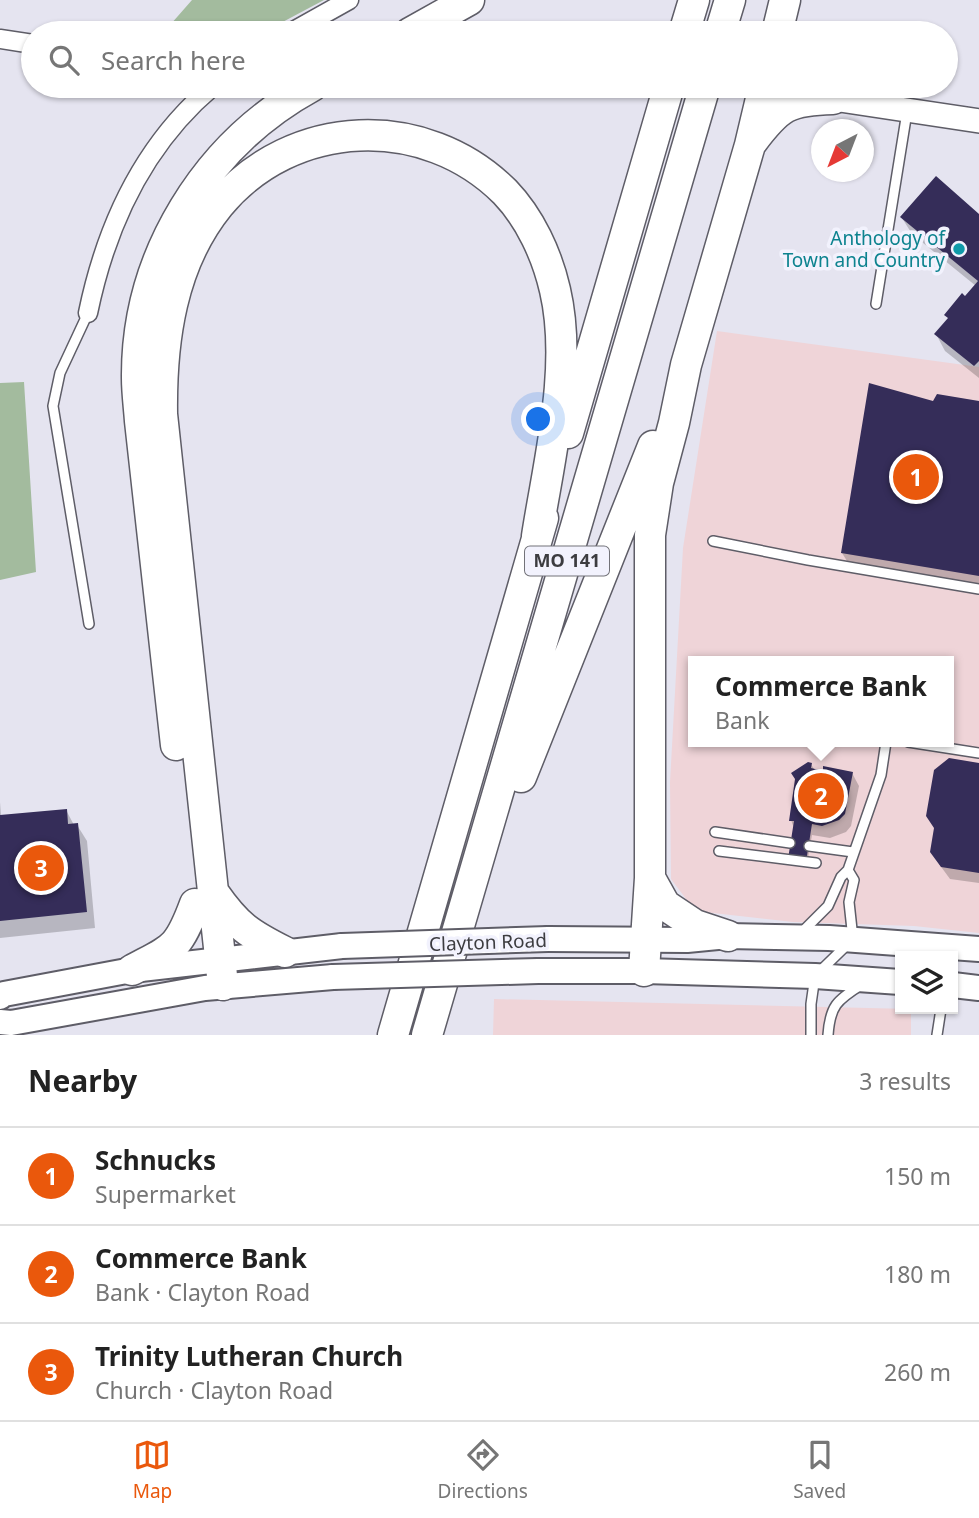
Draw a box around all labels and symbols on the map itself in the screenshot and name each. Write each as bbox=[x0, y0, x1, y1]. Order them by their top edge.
north arrow bbox=[811, 119, 874, 182]
place label: Anthology of Town and Country bbox=[783, 225, 946, 273]
marker: Anthology of Town and Country bbox=[951, 241, 967, 257]
your location bbox=[521, 402, 555, 436]
pin: 1 bbox=[893, 451, 939, 503]
road number: MO 141 bbox=[525, 546, 609, 576]
pin: 2 bbox=[798, 770, 844, 822]
pin: 3 bbox=[18, 842, 64, 894]
street label: Clayton Road bbox=[429, 927, 547, 957]

